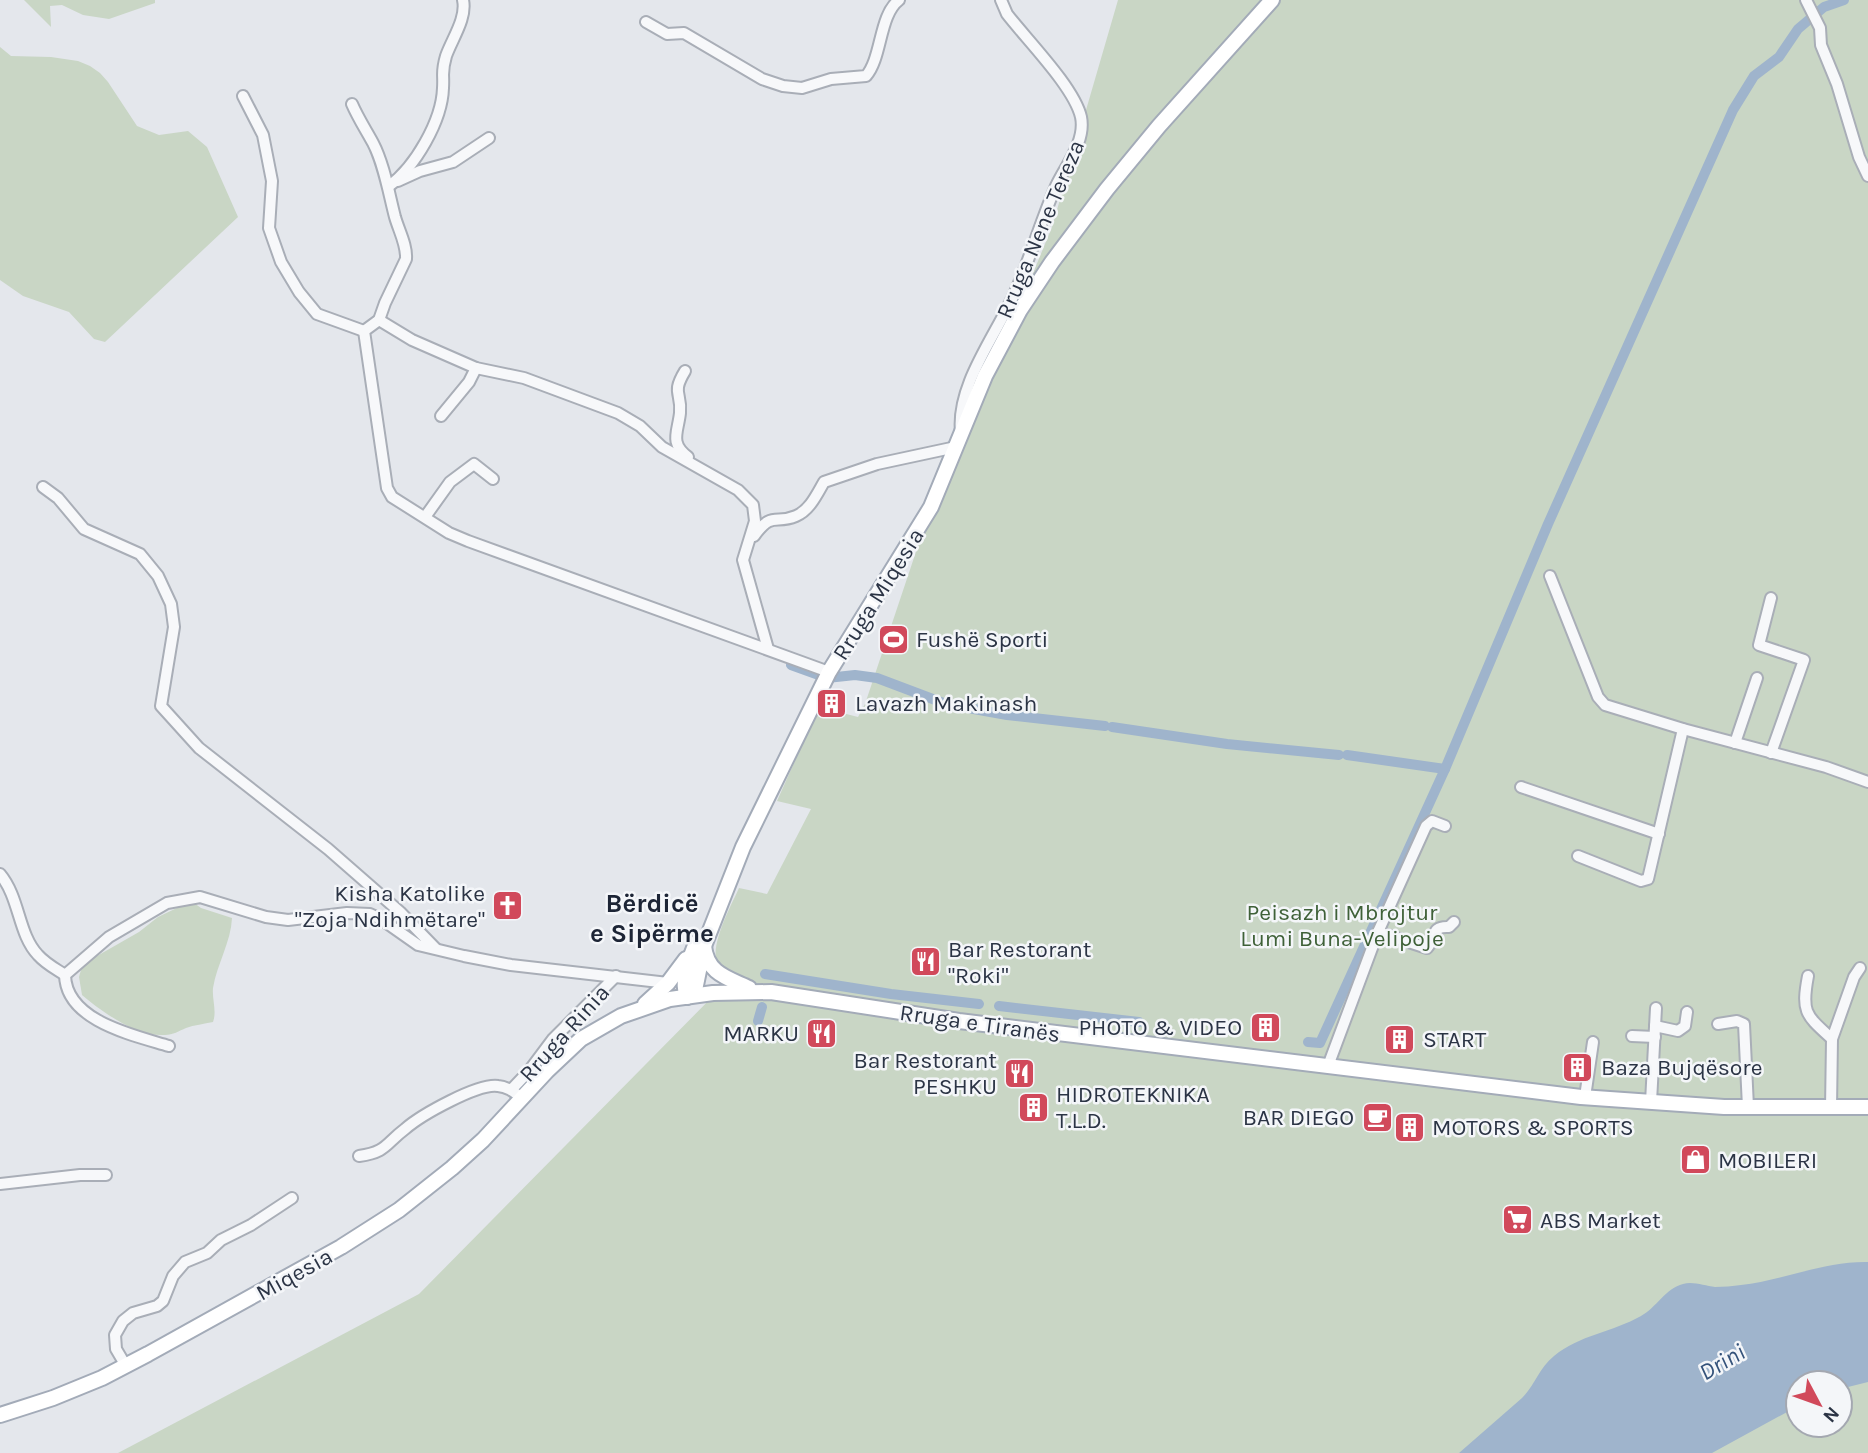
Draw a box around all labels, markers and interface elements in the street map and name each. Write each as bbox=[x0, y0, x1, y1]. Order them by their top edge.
street label: Rruga Nene Tereza bbox=[991, 136, 1090, 323]
street label: Rruga Miqesia bbox=[827, 523, 930, 665]
sports icon: Fushë Sporti bbox=[876, 622, 910, 656]
place label: Fushë Sporti bbox=[916, 626, 1048, 653]
building icon: Lavazh Makinash bbox=[815, 686, 849, 720]
place label: Lavazh Makinash bbox=[855, 690, 1037, 717]
place label: Kisha Katolike "Zoja Ndihmëtare" bbox=[295, 880, 485, 933]
district label: Bërdicë e Sipërme bbox=[590, 888, 714, 949]
church icon: Kisha Katolike "Zoja Ndihmëtare" bbox=[491, 889, 525, 923]
park label: Peisazh i Mbrojtur Lumi Buna-Velipoje bbox=[1240, 899, 1444, 952]
place label: Bar Restorant "Roki" bbox=[948, 936, 1092, 989]
restaurant icon: Bar Restorant "Roki" bbox=[908, 945, 942, 979]
street label: Rruga Rinia bbox=[514, 979, 615, 1088]
street label: Rruga e Tiranës bbox=[898, 999, 1062, 1048]
building icon: PHOTO & VIDEO bbox=[1248, 1010, 1282, 1044]
place label: PHOTO & VIDEO bbox=[1078, 1014, 1242, 1041]
restaurant icon: MARKU bbox=[805, 1016, 839, 1050]
place label: MARKU bbox=[723, 1020, 799, 1047]
building icon: START bbox=[1383, 1022, 1417, 1056]
place label: START bbox=[1423, 1026, 1487, 1053]
place label: Bar Restorant PESHKU bbox=[854, 1047, 997, 1100]
building icon: Baza Bujqësore bbox=[1561, 1050, 1595, 1084]
place label: Baza Bujqësore bbox=[1601, 1054, 1762, 1081]
restaurant icon: Bar Restorant PESHKU bbox=[1003, 1056, 1037, 1090]
place label: HIDROTEKNIKA T.L.D. bbox=[1056, 1081, 1210, 1134]
building icon: HIDROTEKNIKA T.L.D. bbox=[1016, 1090, 1050, 1124]
cafe icon: BAR DIEGO bbox=[1360, 1100, 1394, 1134]
place label: BAR DIEGO bbox=[1243, 1104, 1354, 1131]
building icon: MOTORS & SPORTS bbox=[1392, 1110, 1426, 1144]
place label: MOTORS & SPORTS bbox=[1432, 1114, 1634, 1141]
shop icon: MOBILERI bbox=[1678, 1143, 1712, 1177]
place label: MOBILERI bbox=[1718, 1147, 1817, 1174]
supermarket icon: ABS Market bbox=[1500, 1203, 1534, 1237]
place label: ABS Market bbox=[1540, 1207, 1661, 1234]
street label: Miqesia bbox=[251, 1242, 337, 1306]
water label: Drini bbox=[1694, 1338, 1750, 1386]
north arrow bbox=[1784, 1369, 1854, 1439]
text: N bbox=[1818, 1402, 1844, 1427]

